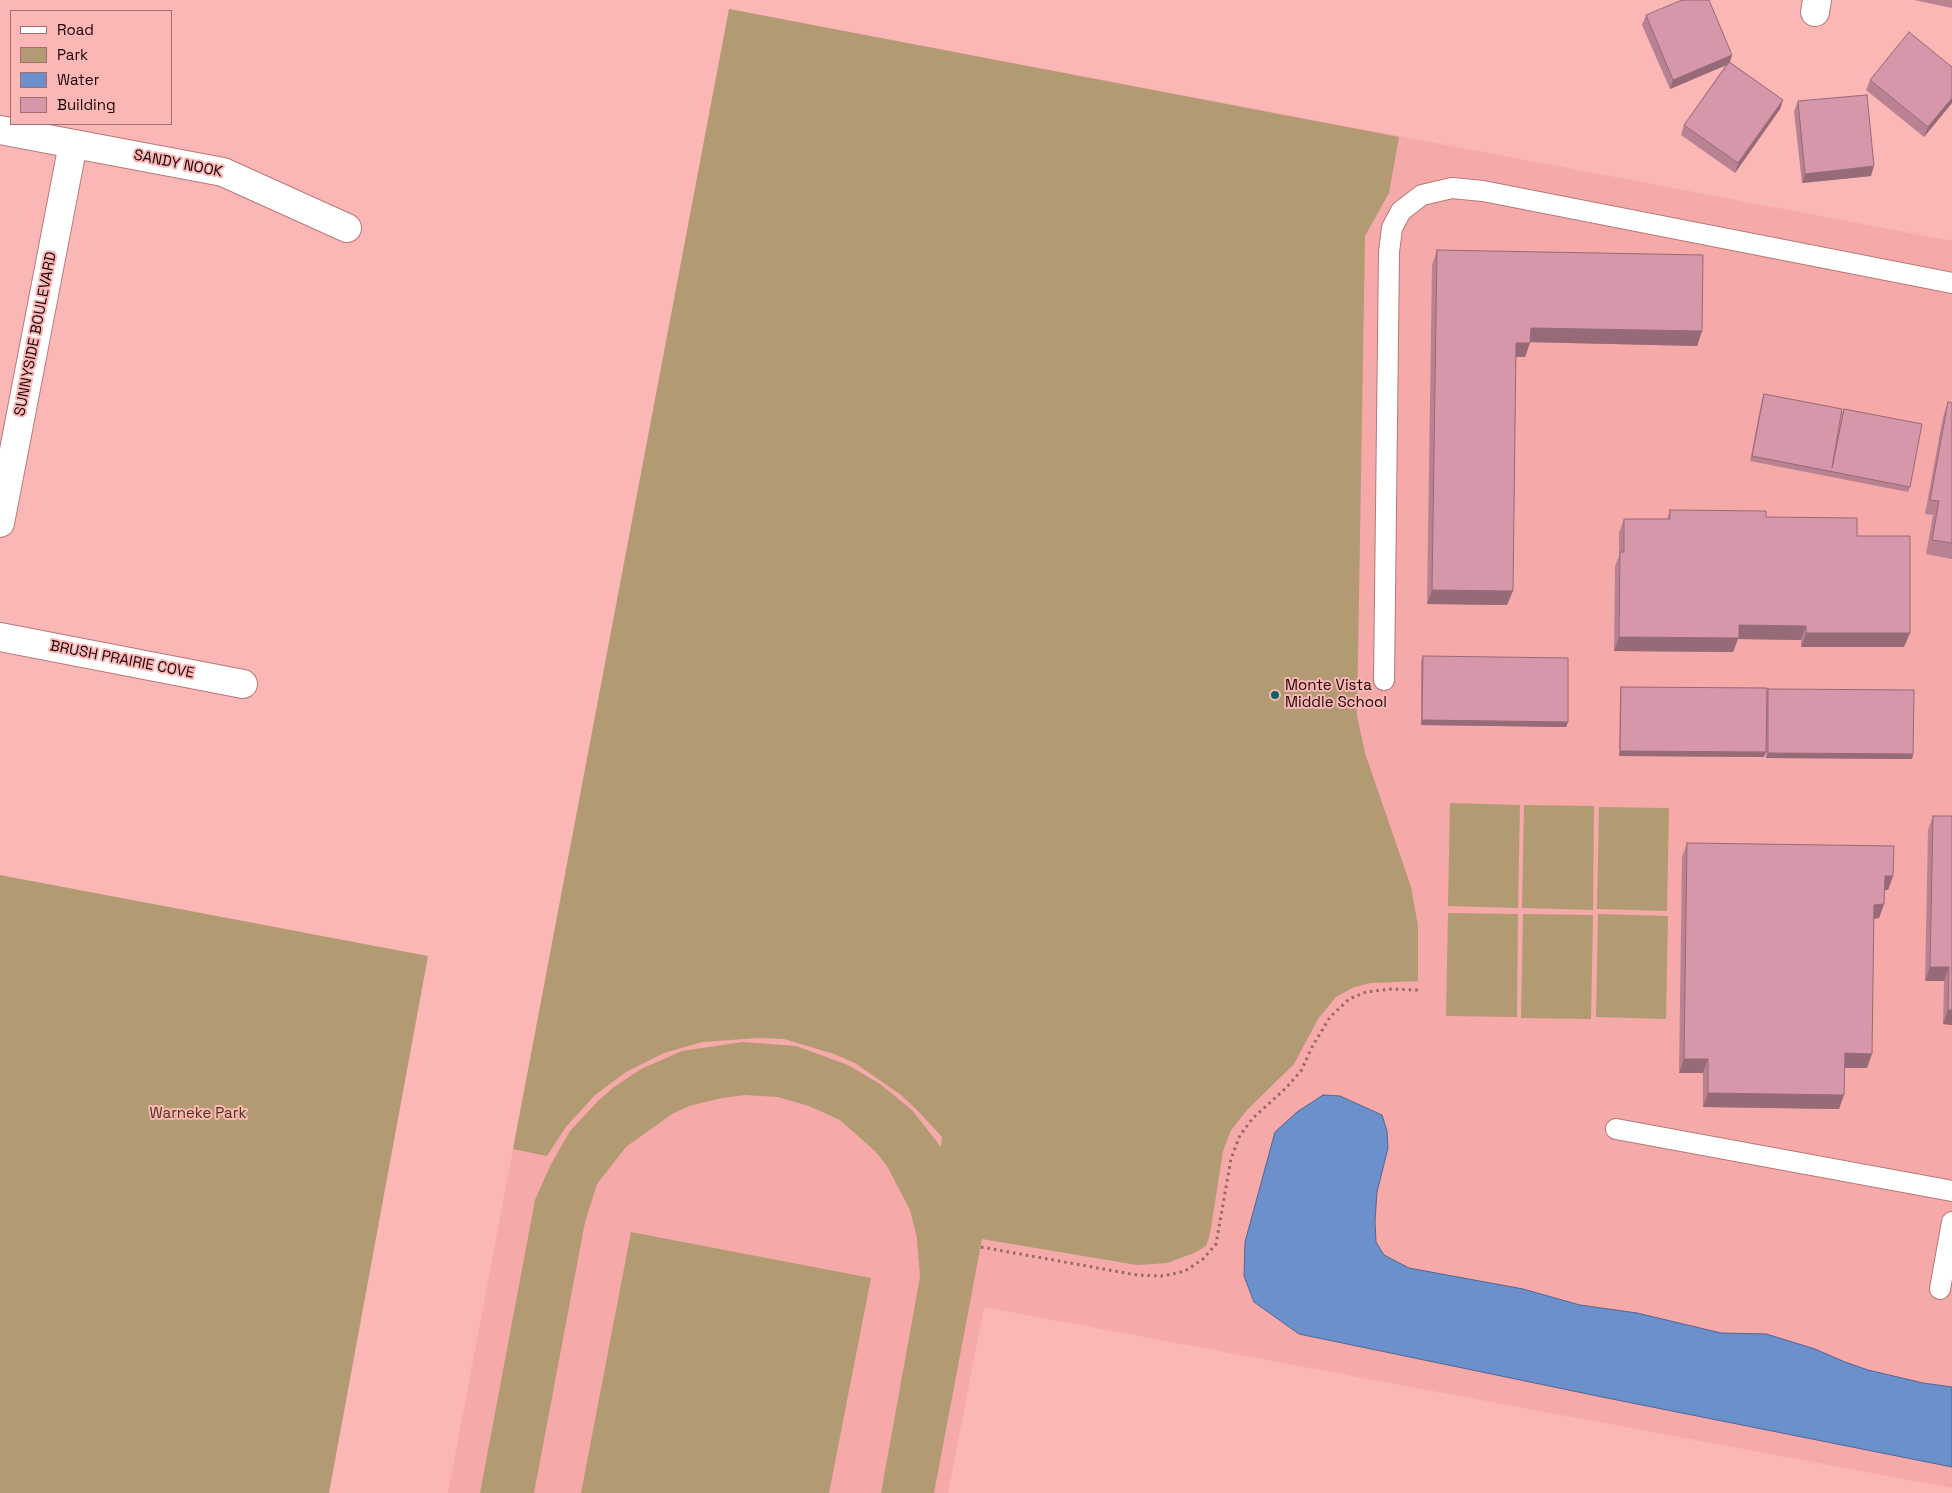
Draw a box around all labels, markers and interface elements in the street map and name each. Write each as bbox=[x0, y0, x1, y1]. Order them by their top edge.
legend bbox=[10, 10, 172, 125]
text: Road bbox=[57, 20, 94, 39]
text: Park bbox=[57, 45, 88, 64]
text: Water bbox=[57, 70, 99, 89]
text: Building bbox=[57, 95, 116, 114]
street label: SANDY NOOK bbox=[132, 147, 224, 181]
street label: SUNNYSIDE BOULEVARD bbox=[11, 250, 61, 418]
street label: BRUSH PRAIRIE COVE bbox=[48, 637, 196, 683]
place label: Monte Vista Middle School bbox=[1285, 677, 1387, 712]
marker: Monte Vista Middle School bbox=[1269, 689, 1281, 701]
park label: Warneke Park bbox=[150, 1105, 246, 1123]

